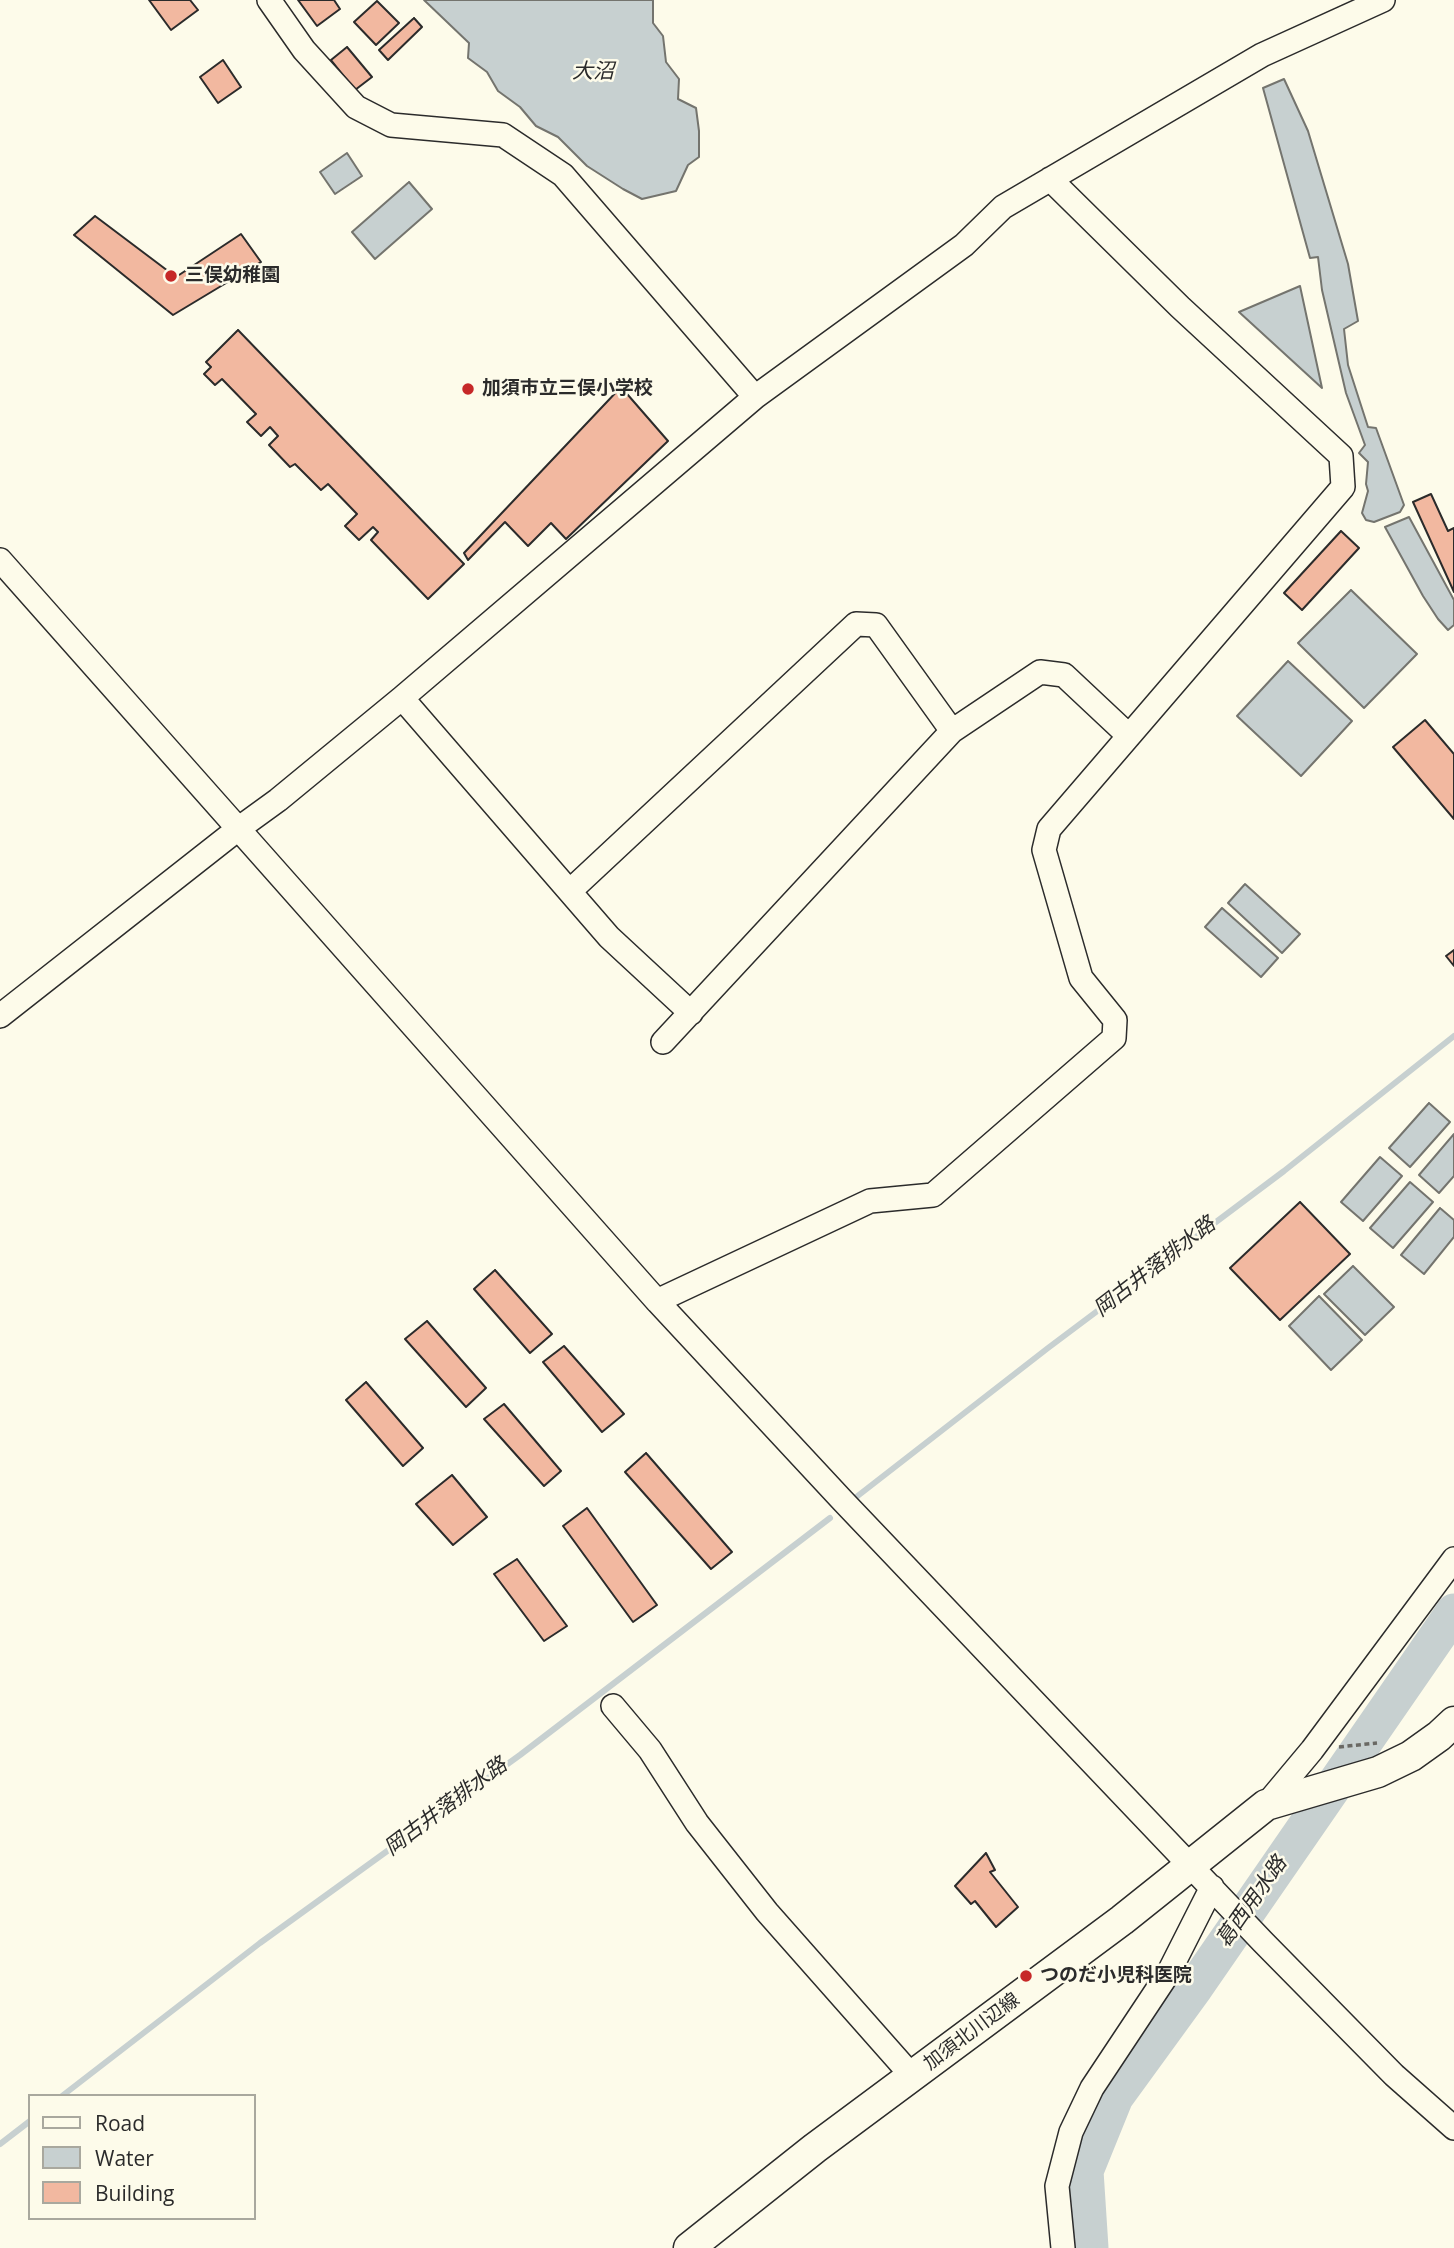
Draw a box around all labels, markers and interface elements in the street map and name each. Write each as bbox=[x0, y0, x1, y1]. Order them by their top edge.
water label: 大沼 bbox=[572, 59, 614, 85]
place label: 三俣幼稚園 bbox=[185, 265, 280, 287]
marker: 三俣幼稚園 bbox=[163, 268, 179, 284]
place label: 加須市立三俣小学校 bbox=[482, 378, 653, 400]
marker: 加須市立三俣小学校 bbox=[460, 381, 476, 397]
water label: 岡古井落排水路 bbox=[1089, 1212, 1221, 1322]
water label: 岡古井落排水路 bbox=[380, 1753, 512, 1861]
water label: 葛西用水路 bbox=[1212, 1852, 1292, 1952]
place label: つのだ小児科医院 bbox=[1040, 1965, 1192, 1987]
marker: つのだ小児科医院 bbox=[1018, 1968, 1034, 1984]
street label: 加須北川辺線 bbox=[920, 1989, 1024, 2075]
legend bbox=[28, 2094, 256, 2220]
text: Road bbox=[95, 2109, 145, 2137]
text: Water bbox=[95, 2144, 154, 2172]
text: Building bbox=[95, 2179, 174, 2207]

